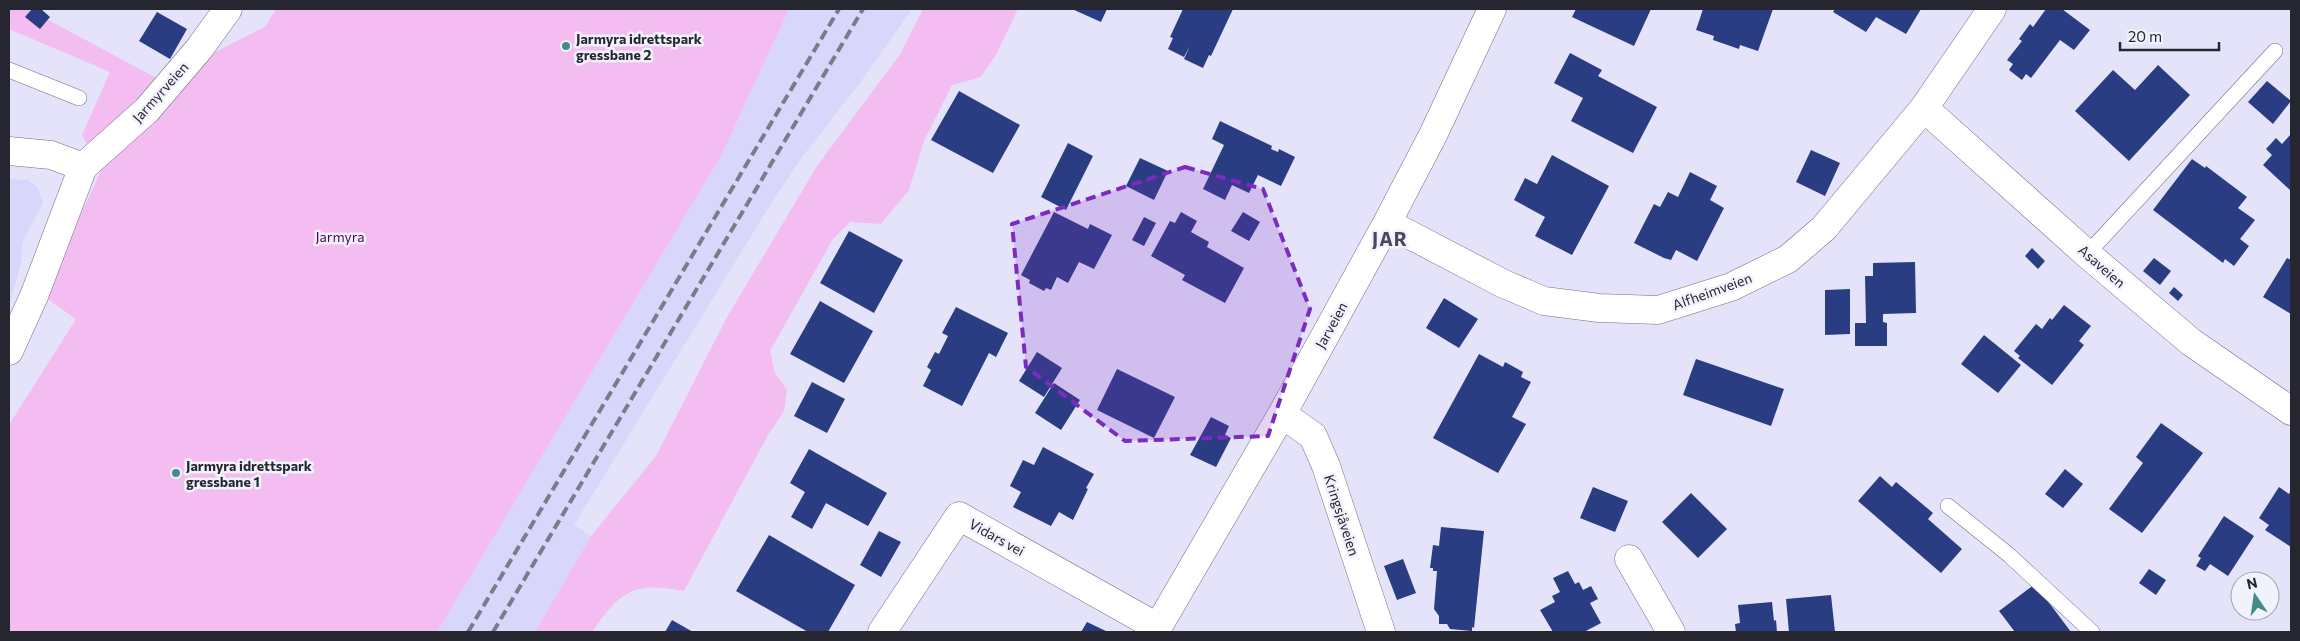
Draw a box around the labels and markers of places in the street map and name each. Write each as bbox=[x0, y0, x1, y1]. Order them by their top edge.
place label: Jarmyra idrettspark gressbane 2 bbox=[576, 30, 702, 63]
marker: Jarmyra idrettspark gressbane 2 bbox=[560, 40, 572, 52]
place label: Jarmyra idrettspark gressbane 1 bbox=[186, 457, 312, 490]
marker: Jarmyra idrettspark gressbane 1 bbox=[170, 467, 182, 479]

